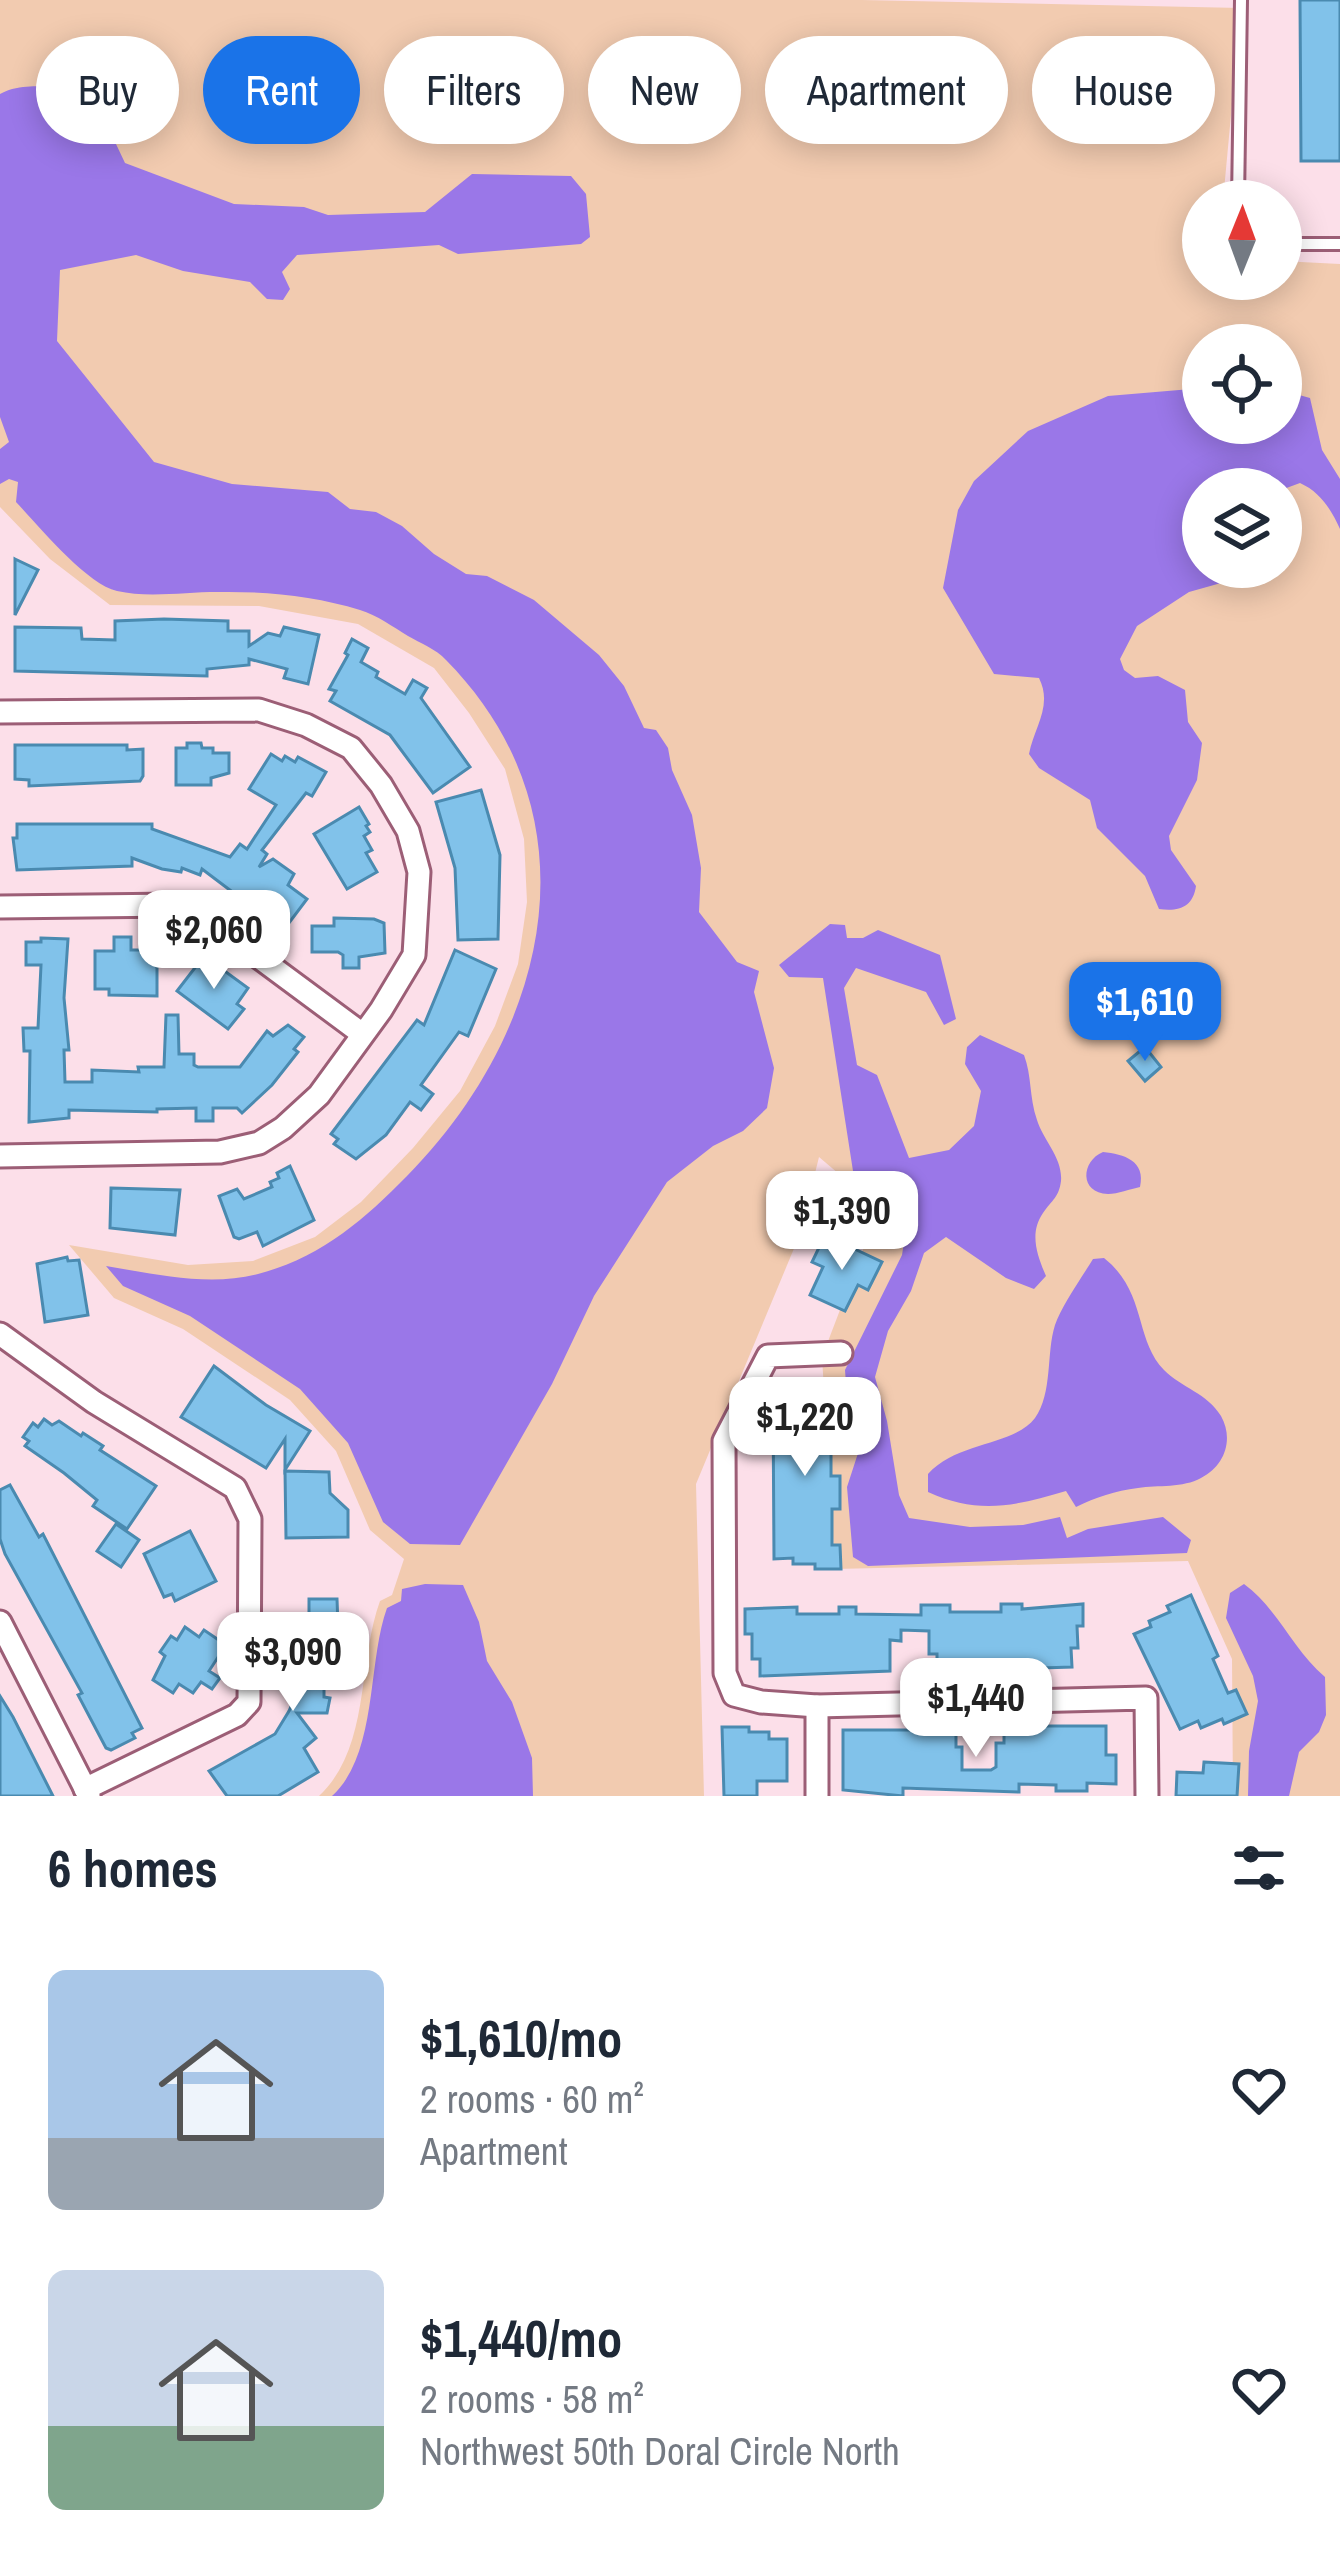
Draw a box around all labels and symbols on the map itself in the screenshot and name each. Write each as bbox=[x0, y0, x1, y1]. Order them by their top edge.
north arrow bbox=[1182, 180, 1302, 300]
pin: $2,060 bbox=[116, 890, 312, 992]
pin: $1,610 bbox=[1047, 962, 1243, 1064]
pin: $1,390 bbox=[744, 1171, 940, 1273]
pin: $1,220 bbox=[707, 1377, 903, 1479]
pin: $3,090 bbox=[195, 1612, 391, 1714]
pin: $1,440 bbox=[878, 1658, 1074, 1760]

